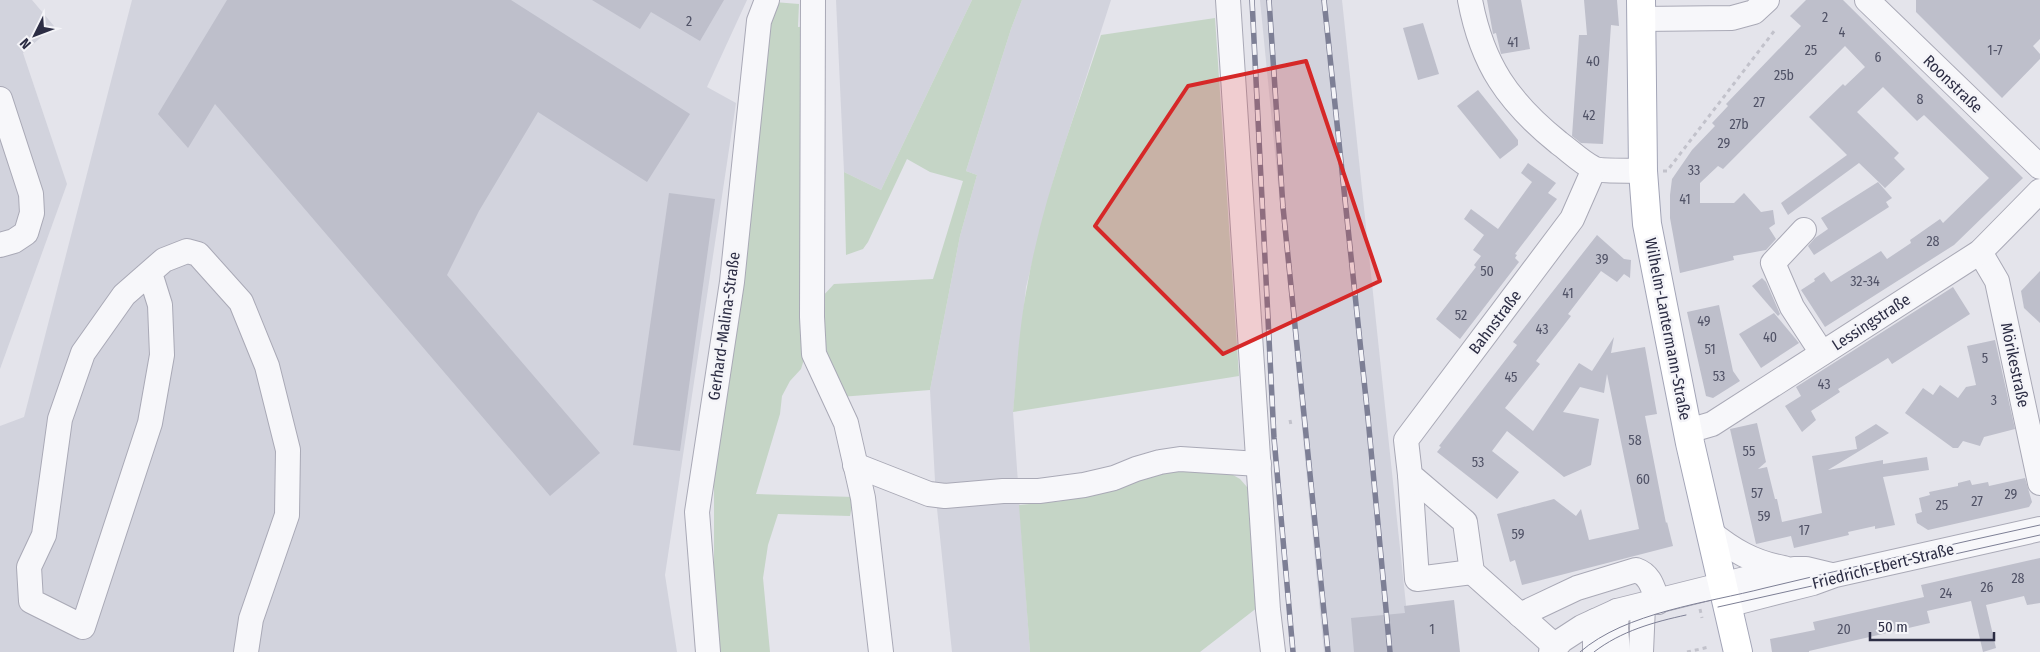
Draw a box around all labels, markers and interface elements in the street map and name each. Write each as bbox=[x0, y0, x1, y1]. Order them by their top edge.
house number: 2 bbox=[1822, 9, 1828, 26]
north arrow bbox=[10, 10, 60, 60]
house number: 2 bbox=[686, 13, 692, 30]
house number: 4 bbox=[1839, 24, 1846, 41]
house number: 41 bbox=[1507, 34, 1519, 51]
text: N bbox=[17, 35, 35, 52]
house number: 25 bbox=[1805, 42, 1817, 59]
house number: 1-7 bbox=[1987, 42, 2003, 59]
house number: 6 bbox=[1875, 49, 1882, 66]
street label: Roonstraße bbox=[1919, 51, 1987, 117]
house number: 40 bbox=[1586, 53, 1600, 70]
house number: 25b bbox=[1774, 67, 1794, 84]
house number: 8 bbox=[1917, 91, 1924, 108]
house number: 27 bbox=[1753, 94, 1765, 111]
house number: 42 bbox=[1583, 107, 1595, 124]
house number: 27b bbox=[1729, 116, 1749, 133]
house number: 29 bbox=[1718, 135, 1731, 152]
house number: 33 bbox=[1688, 162, 1700, 179]
house number: 41 bbox=[1679, 191, 1691, 208]
house number: 28 bbox=[1926, 233, 1940, 250]
street label: Wilhelm-Lantermann-Straße bbox=[1641, 236, 1695, 422]
street label: Gerhard-Malina-Straße bbox=[704, 250, 744, 401]
house number: 39 bbox=[1596, 251, 1609, 268]
house number: 50 bbox=[1480, 263, 1494, 280]
house number: 32-34 bbox=[1850, 273, 1880, 290]
house number: 41 bbox=[1562, 285, 1574, 302]
street label: Bahnstraße bbox=[1465, 286, 1525, 358]
street label: Lessingstraße bbox=[1828, 290, 1914, 354]
house number: 52 bbox=[1455, 307, 1467, 324]
house number: 49 bbox=[1697, 313, 1711, 330]
house number: 43 bbox=[1536, 321, 1548, 338]
street label: Mörikestraße bbox=[1997, 321, 2033, 409]
house number: 40 bbox=[1763, 329, 1777, 346]
house number: 51 bbox=[1704, 341, 1716, 358]
house number: 5 bbox=[1982, 350, 1988, 367]
house number: 53 bbox=[1713, 368, 1725, 385]
house number: 45 bbox=[1504, 369, 1518, 386]
house number: 43 bbox=[1818, 376, 1830, 393]
house number: 3 bbox=[1991, 392, 1997, 409]
house number: 58 bbox=[1628, 432, 1642, 449]
house number: 55 bbox=[1743, 443, 1755, 460]
house number: 53 bbox=[1472, 454, 1484, 471]
house number: 60 bbox=[1636, 471, 1650, 488]
house number: 57 bbox=[1751, 485, 1763, 502]
house number: 29 bbox=[2005, 486, 2018, 503]
house number: 27 bbox=[1971, 493, 1983, 510]
house number: 25 bbox=[1936, 497, 1948, 514]
house number: 59 bbox=[1757, 508, 1771, 525]
house number: 17 bbox=[1798, 522, 1810, 539]
house number: 59 bbox=[1511, 526, 1525, 543]
street label: Friedrich-Ebert-Straße bbox=[1810, 539, 1956, 593]
house number: 28 bbox=[2011, 570, 2025, 587]
house number: 26 bbox=[1980, 579, 1994, 596]
house number: 24 bbox=[1940, 585, 1953, 602]
scale bar bbox=[1870, 610, 1994, 642]
text: 50 m bbox=[1878, 618, 1908, 636]
house number: 1 bbox=[1429, 621, 1435, 638]
house number: 20 bbox=[1837, 621, 1851, 638]

